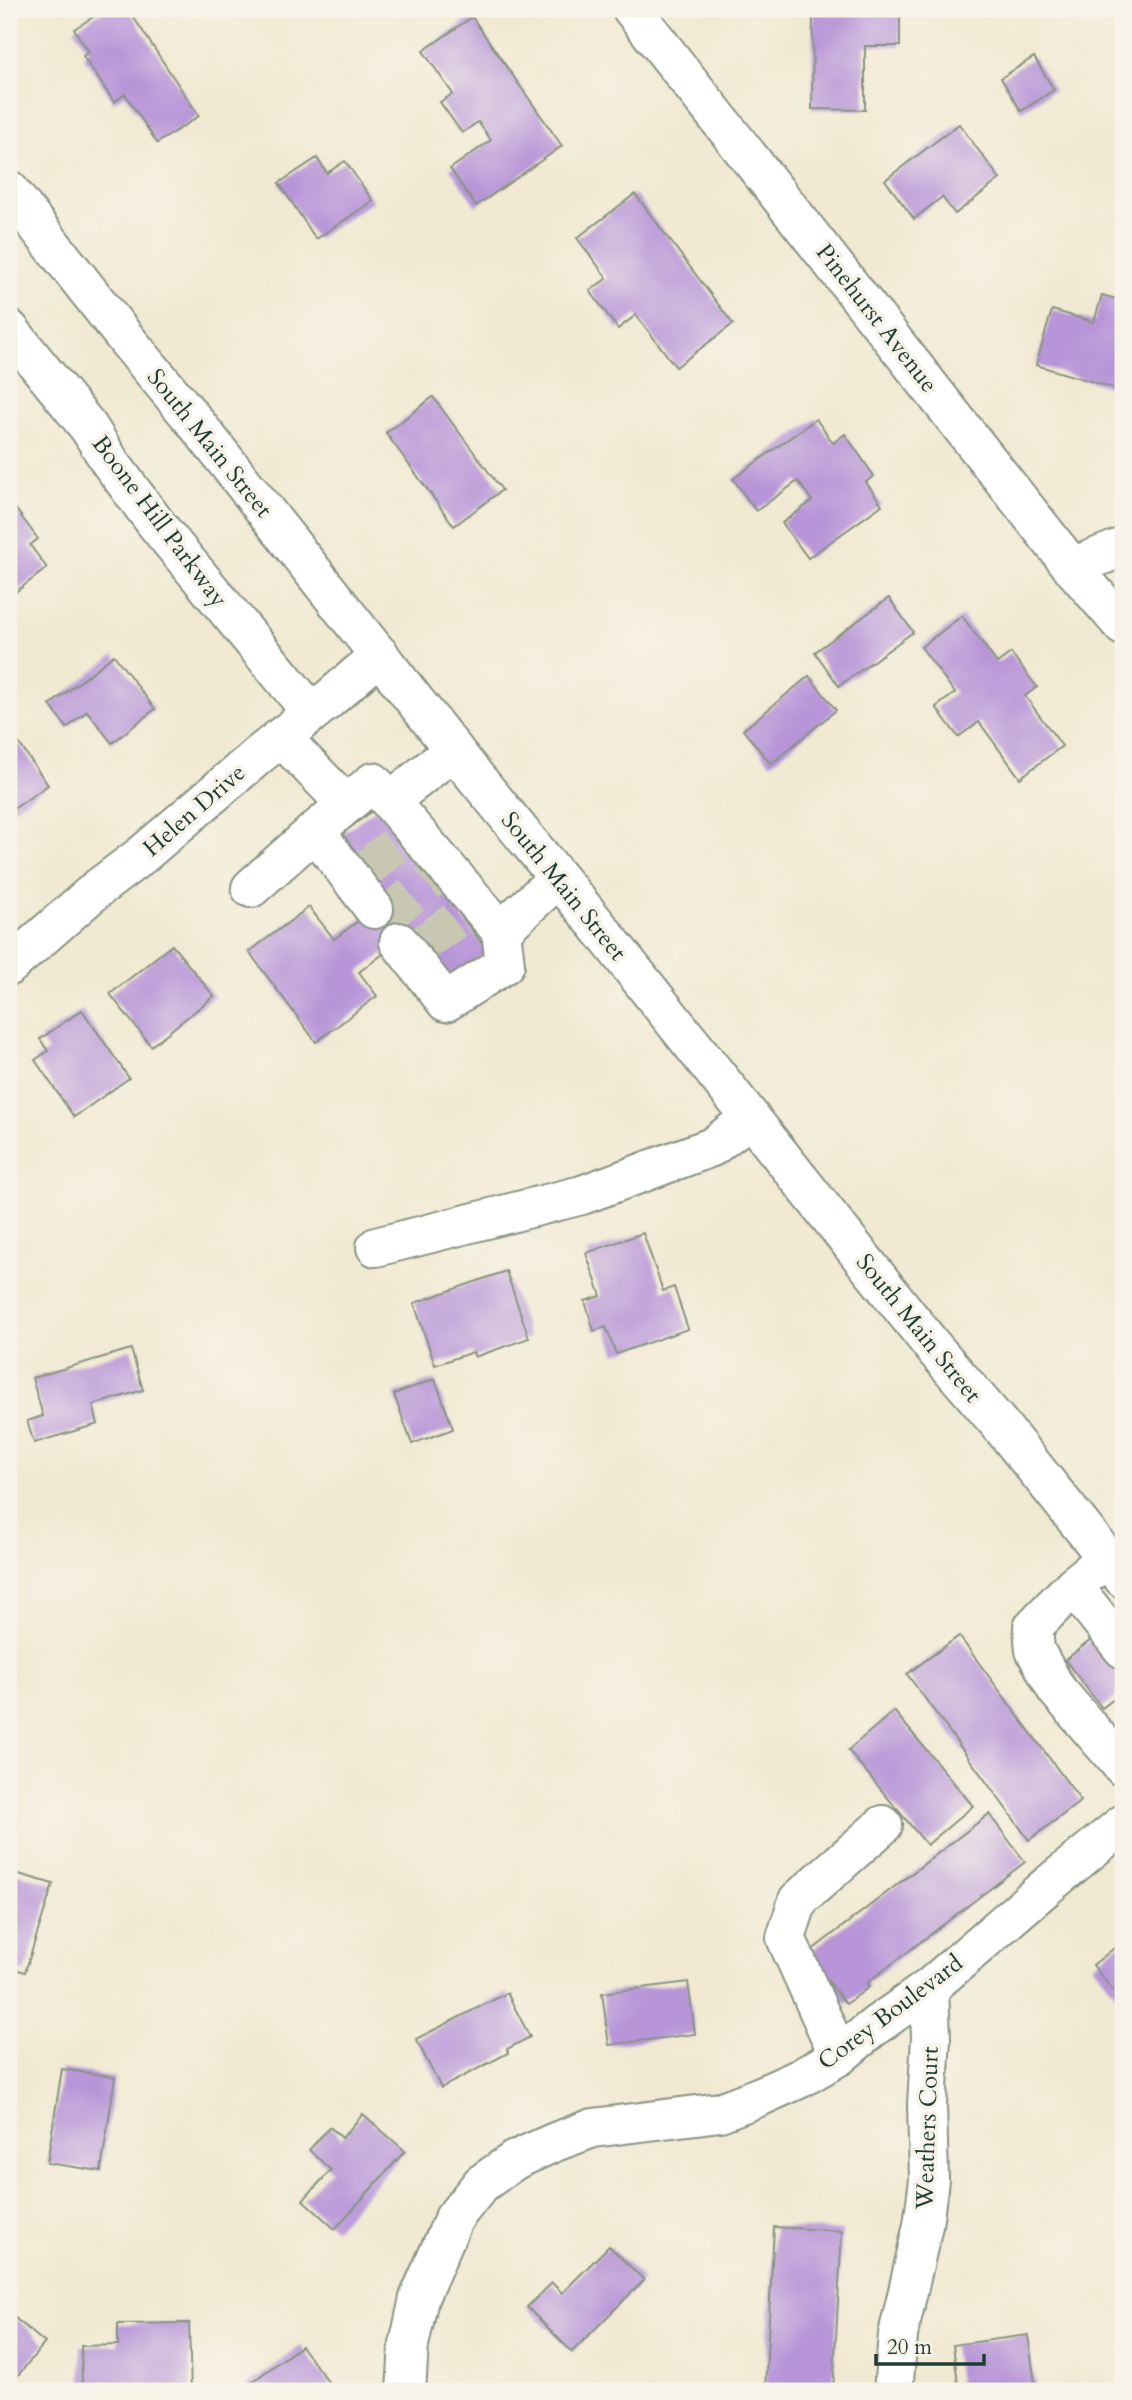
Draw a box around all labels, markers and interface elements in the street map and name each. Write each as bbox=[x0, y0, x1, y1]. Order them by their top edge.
street label: Pinehurst Avenue bbox=[808, 237, 945, 400]
street label: South Main Street bbox=[139, 362, 280, 525]
street label: Boone Hill Parkway bbox=[84, 429, 235, 614]
street label: Helen Drive bbox=[136, 757, 253, 864]
street label: South Main Street bbox=[493, 805, 634, 968]
street label: South Main Street bbox=[848, 1247, 989, 1410]
street label: Corey Boulevard bbox=[811, 1947, 970, 2078]
street label: Weathers Court bbox=[908, 2045, 947, 2211]
scale bar bbox=[876, 2323, 985, 2367]
text: 20 m bbox=[887, 2333, 932, 2362]

